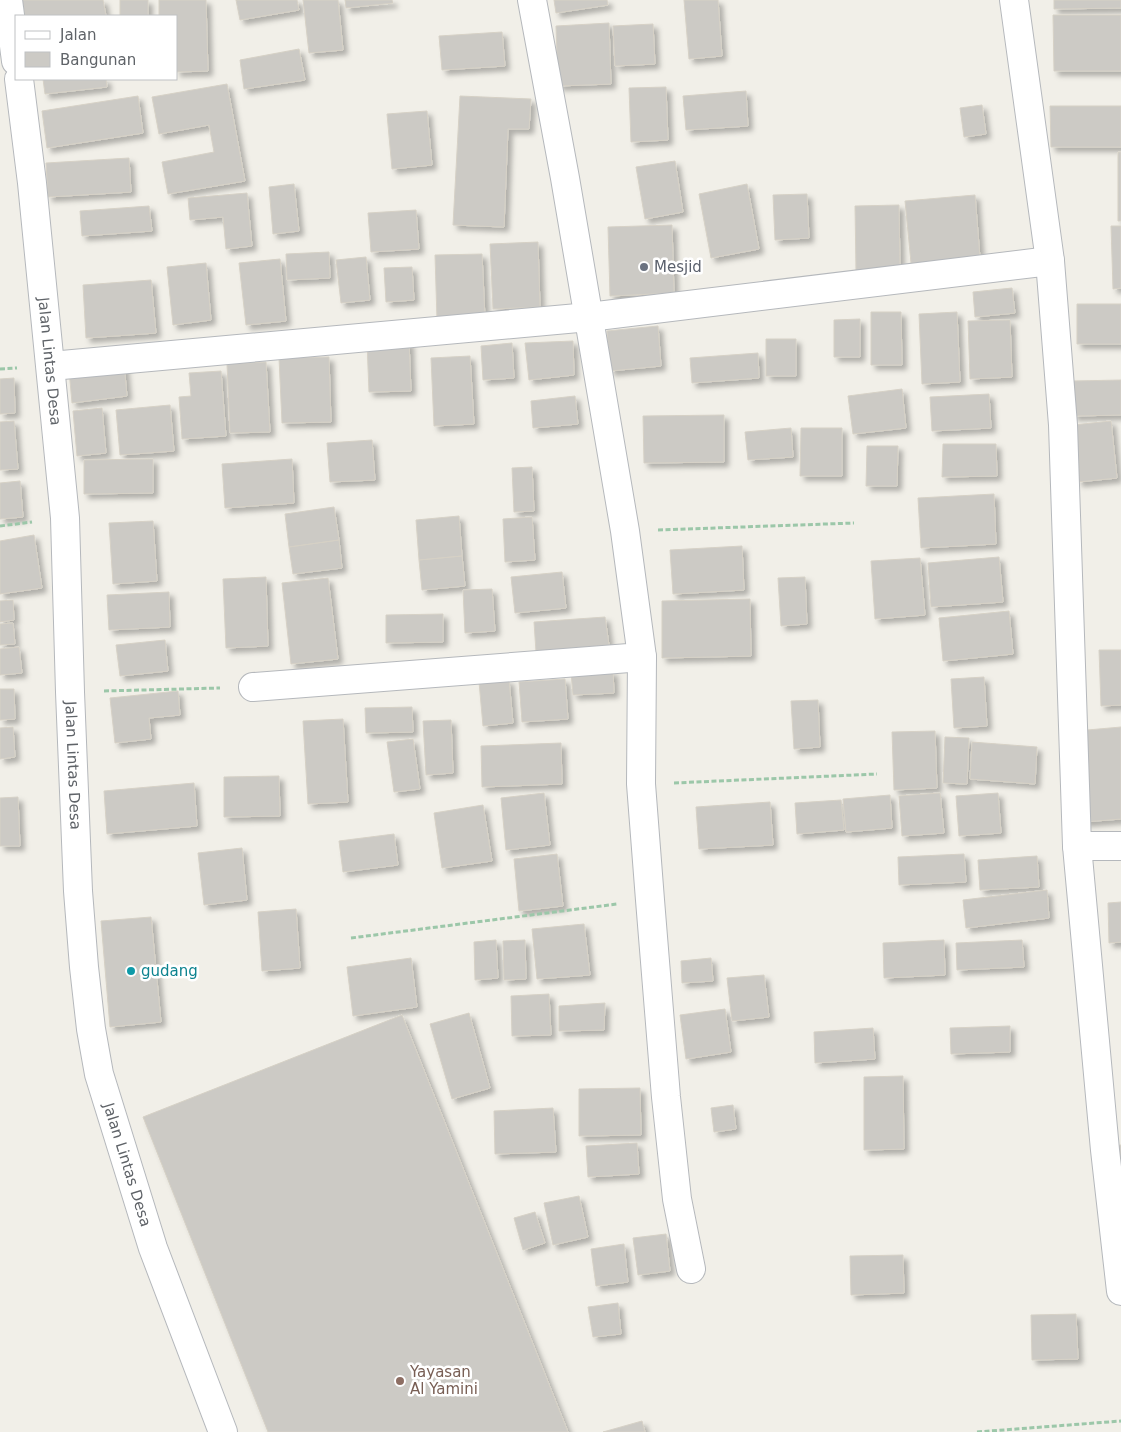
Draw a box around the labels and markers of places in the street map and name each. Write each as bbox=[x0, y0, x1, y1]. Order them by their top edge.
place label: Mesjid bbox=[654, 258, 702, 276]
marker: Mesjid bbox=[638, 261, 650, 273]
place label: gudang bbox=[141, 962, 198, 980]
marker: gudang bbox=[125, 965, 137, 977]
place label: Yayasan Al Yamini bbox=[409, 1363, 478, 1398]
marker: Yayasan Al Yamini bbox=[394, 1375, 406, 1387]

